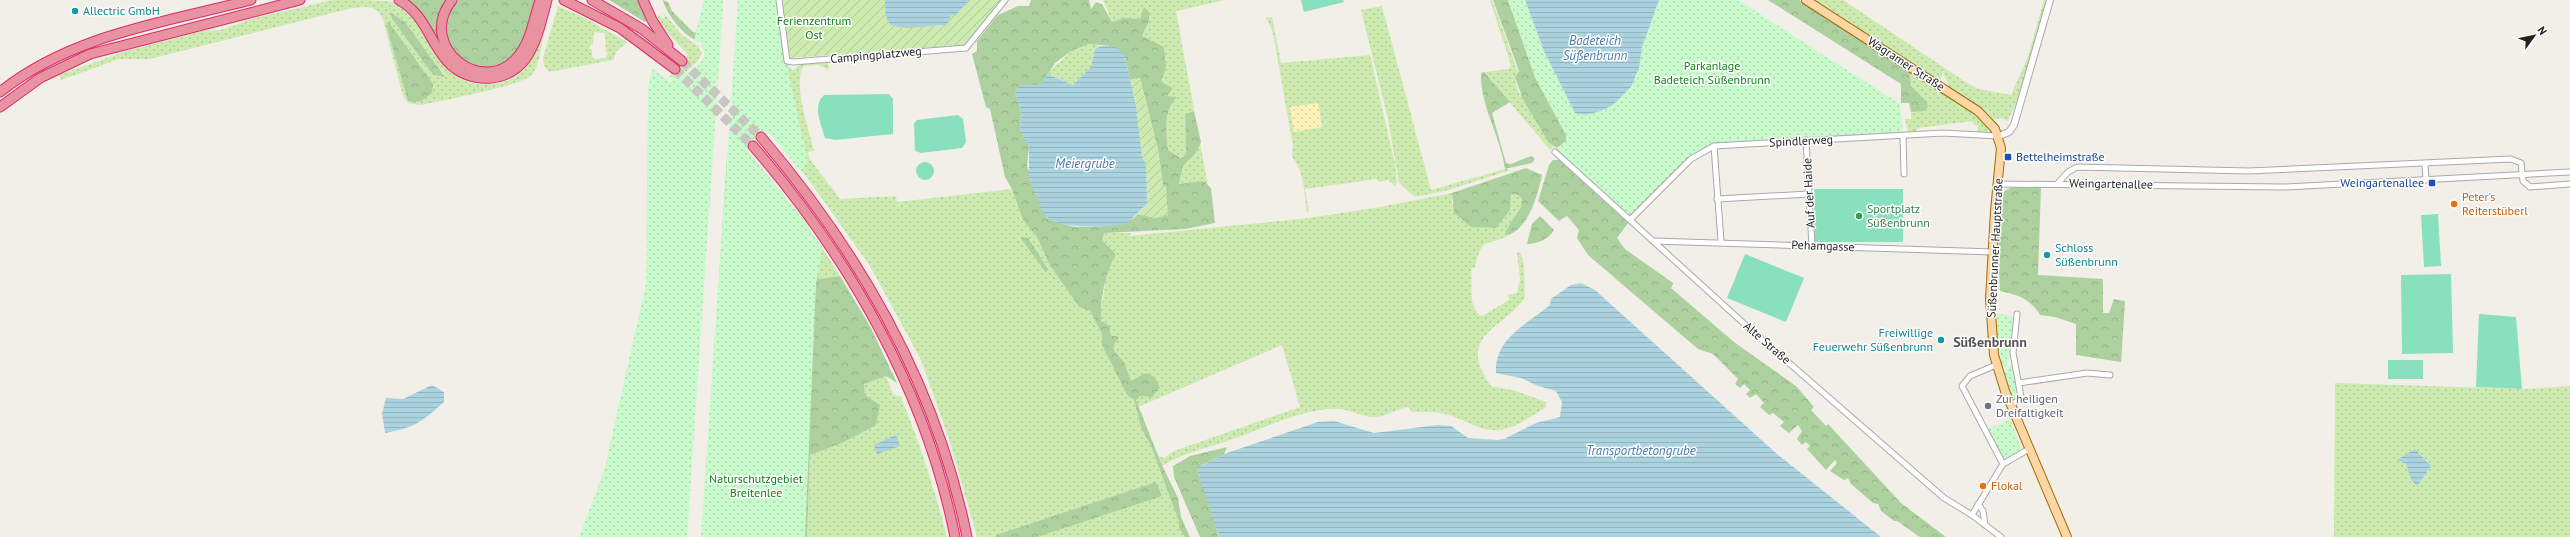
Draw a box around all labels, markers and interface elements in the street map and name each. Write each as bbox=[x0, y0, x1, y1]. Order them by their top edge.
place label: Allectric GmbH bbox=[83, 3, 160, 18]
marker: Allectric GmbH bbox=[70, 6, 80, 16]
park label: Ferienzentrum Ost bbox=[777, 13, 851, 42]
north arrow bbox=[2514, 16, 2554, 56]
text: N bbox=[2535, 24, 2550, 37]
water label: Badeteich Süßenbrunn bbox=[1563, 32, 1627, 64]
street label: Wagramer Straße bbox=[1865, 33, 1948, 94]
street label: Campingplatzweg bbox=[830, 43, 922, 66]
park label: Parkanlage Badeteich Süßenbrunn bbox=[1654, 58, 1770, 87]
street label: Spindlerweg bbox=[1769, 131, 1833, 150]
place label: Bettelheimstraße bbox=[2016, 149, 2105, 164]
marker: Bettelheimstraße bbox=[2003, 152, 2013, 162]
water label: Meiergrube bbox=[1055, 155, 1115, 172]
street label: Auf der Haide bbox=[1799, 158, 1818, 228]
street label: Weingartenallee bbox=[2069, 175, 2153, 192]
place label: Weingartenallee bbox=[2340, 175, 2424, 190]
street label: Süßenbrunner Hauptstraße bbox=[1983, 178, 2006, 318]
marker: Weingartenallee bbox=[2427, 178, 2437, 188]
place label: Peter's Reiterstüberl bbox=[2462, 189, 2528, 218]
marker: Peter's Reiterstüberl bbox=[2449, 199, 2459, 209]
place label: Sportplatz Süßenbrunn bbox=[1867, 201, 1930, 230]
marker: Sportplatz Süßenbrunn bbox=[1854, 211, 1864, 221]
street label: Pehamgasse bbox=[1791, 237, 1855, 254]
place label: Schloss Süßenbrunn bbox=[2055, 240, 2118, 269]
marker: Schloss Süßenbrunn bbox=[2042, 250, 2052, 260]
street label: Alte Straße bbox=[1741, 318, 1794, 367]
place label: Freiwillige Feuerwehr Süßenbrunn bbox=[1813, 325, 1933, 354]
district label: Süßenbrunn bbox=[1953, 333, 2027, 351]
marker: Freiwillige Feuerwehr Süßenbrunn bbox=[1936, 335, 1946, 345]
place label: Zur heiligen Dreifaltigkeit bbox=[1996, 391, 2063, 420]
marker: Zur heiligen Dreifaltigkeit bbox=[1983, 401, 1993, 411]
water label: Transportbetongrube bbox=[1586, 442, 1696, 459]
park label: Naturschutzgebiet Breitenlee bbox=[709, 471, 803, 500]
place label: Flokal bbox=[1991, 478, 2023, 493]
marker: Flokal bbox=[1978, 481, 1988, 491]

